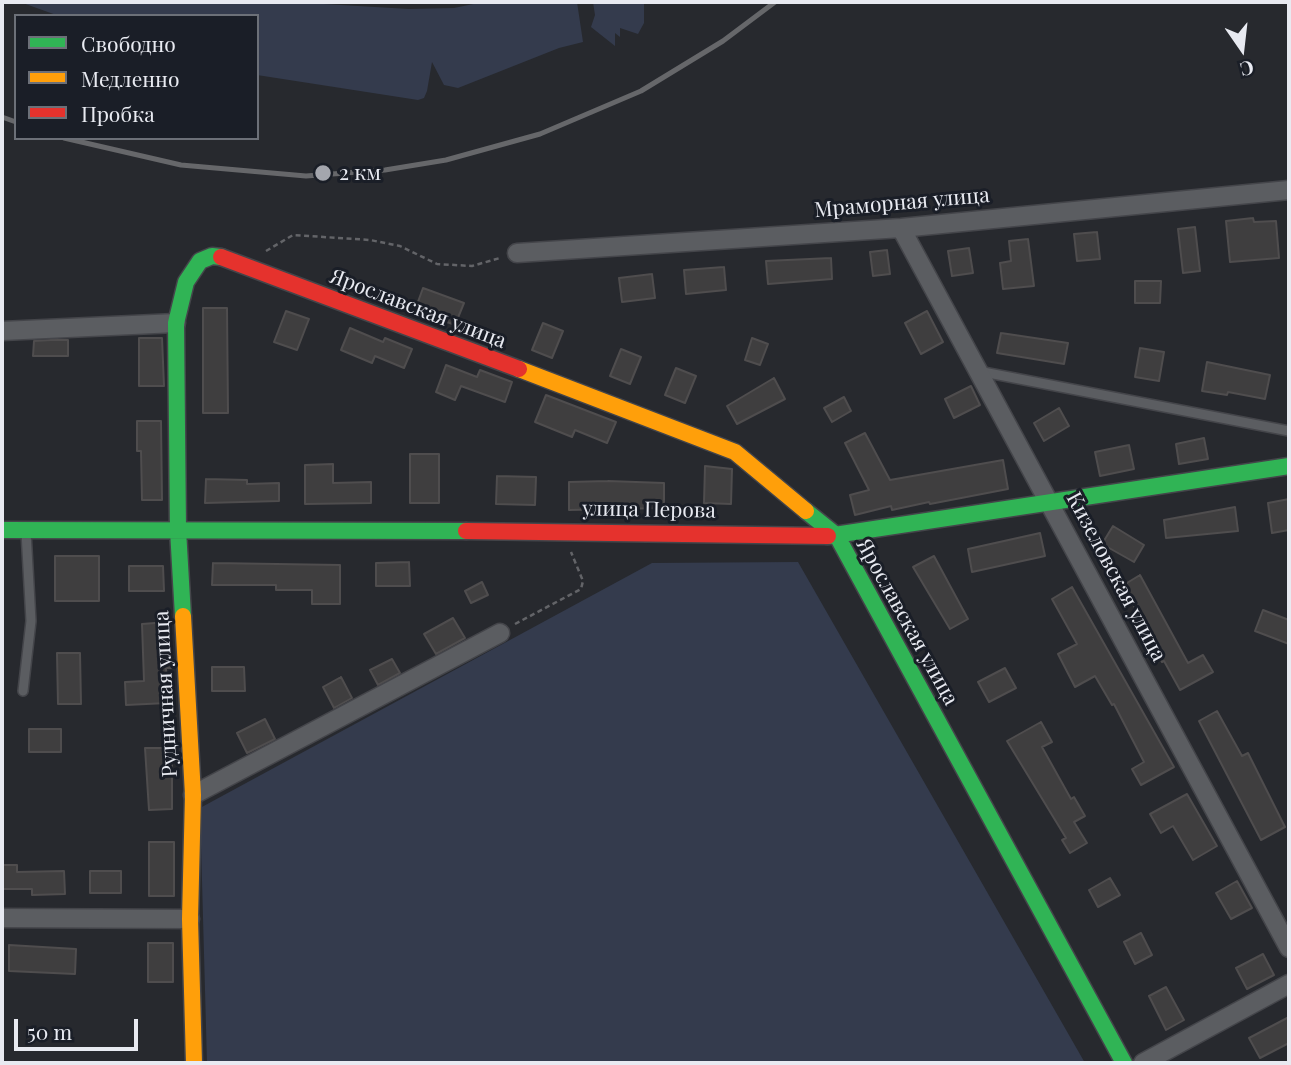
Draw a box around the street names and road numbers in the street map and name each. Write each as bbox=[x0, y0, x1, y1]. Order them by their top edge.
street label: Мраморная улица bbox=[813, 183, 991, 223]
street label: Ярославская улица bbox=[326, 264, 510, 354]
street label: Кизеловская улица bbox=[1061, 488, 1171, 666]
street label: улица Перова bbox=[582, 496, 716, 524]
street label: Ярославская улица bbox=[851, 534, 963, 710]
street label: Рудничная улица bbox=[149, 610, 183, 778]

